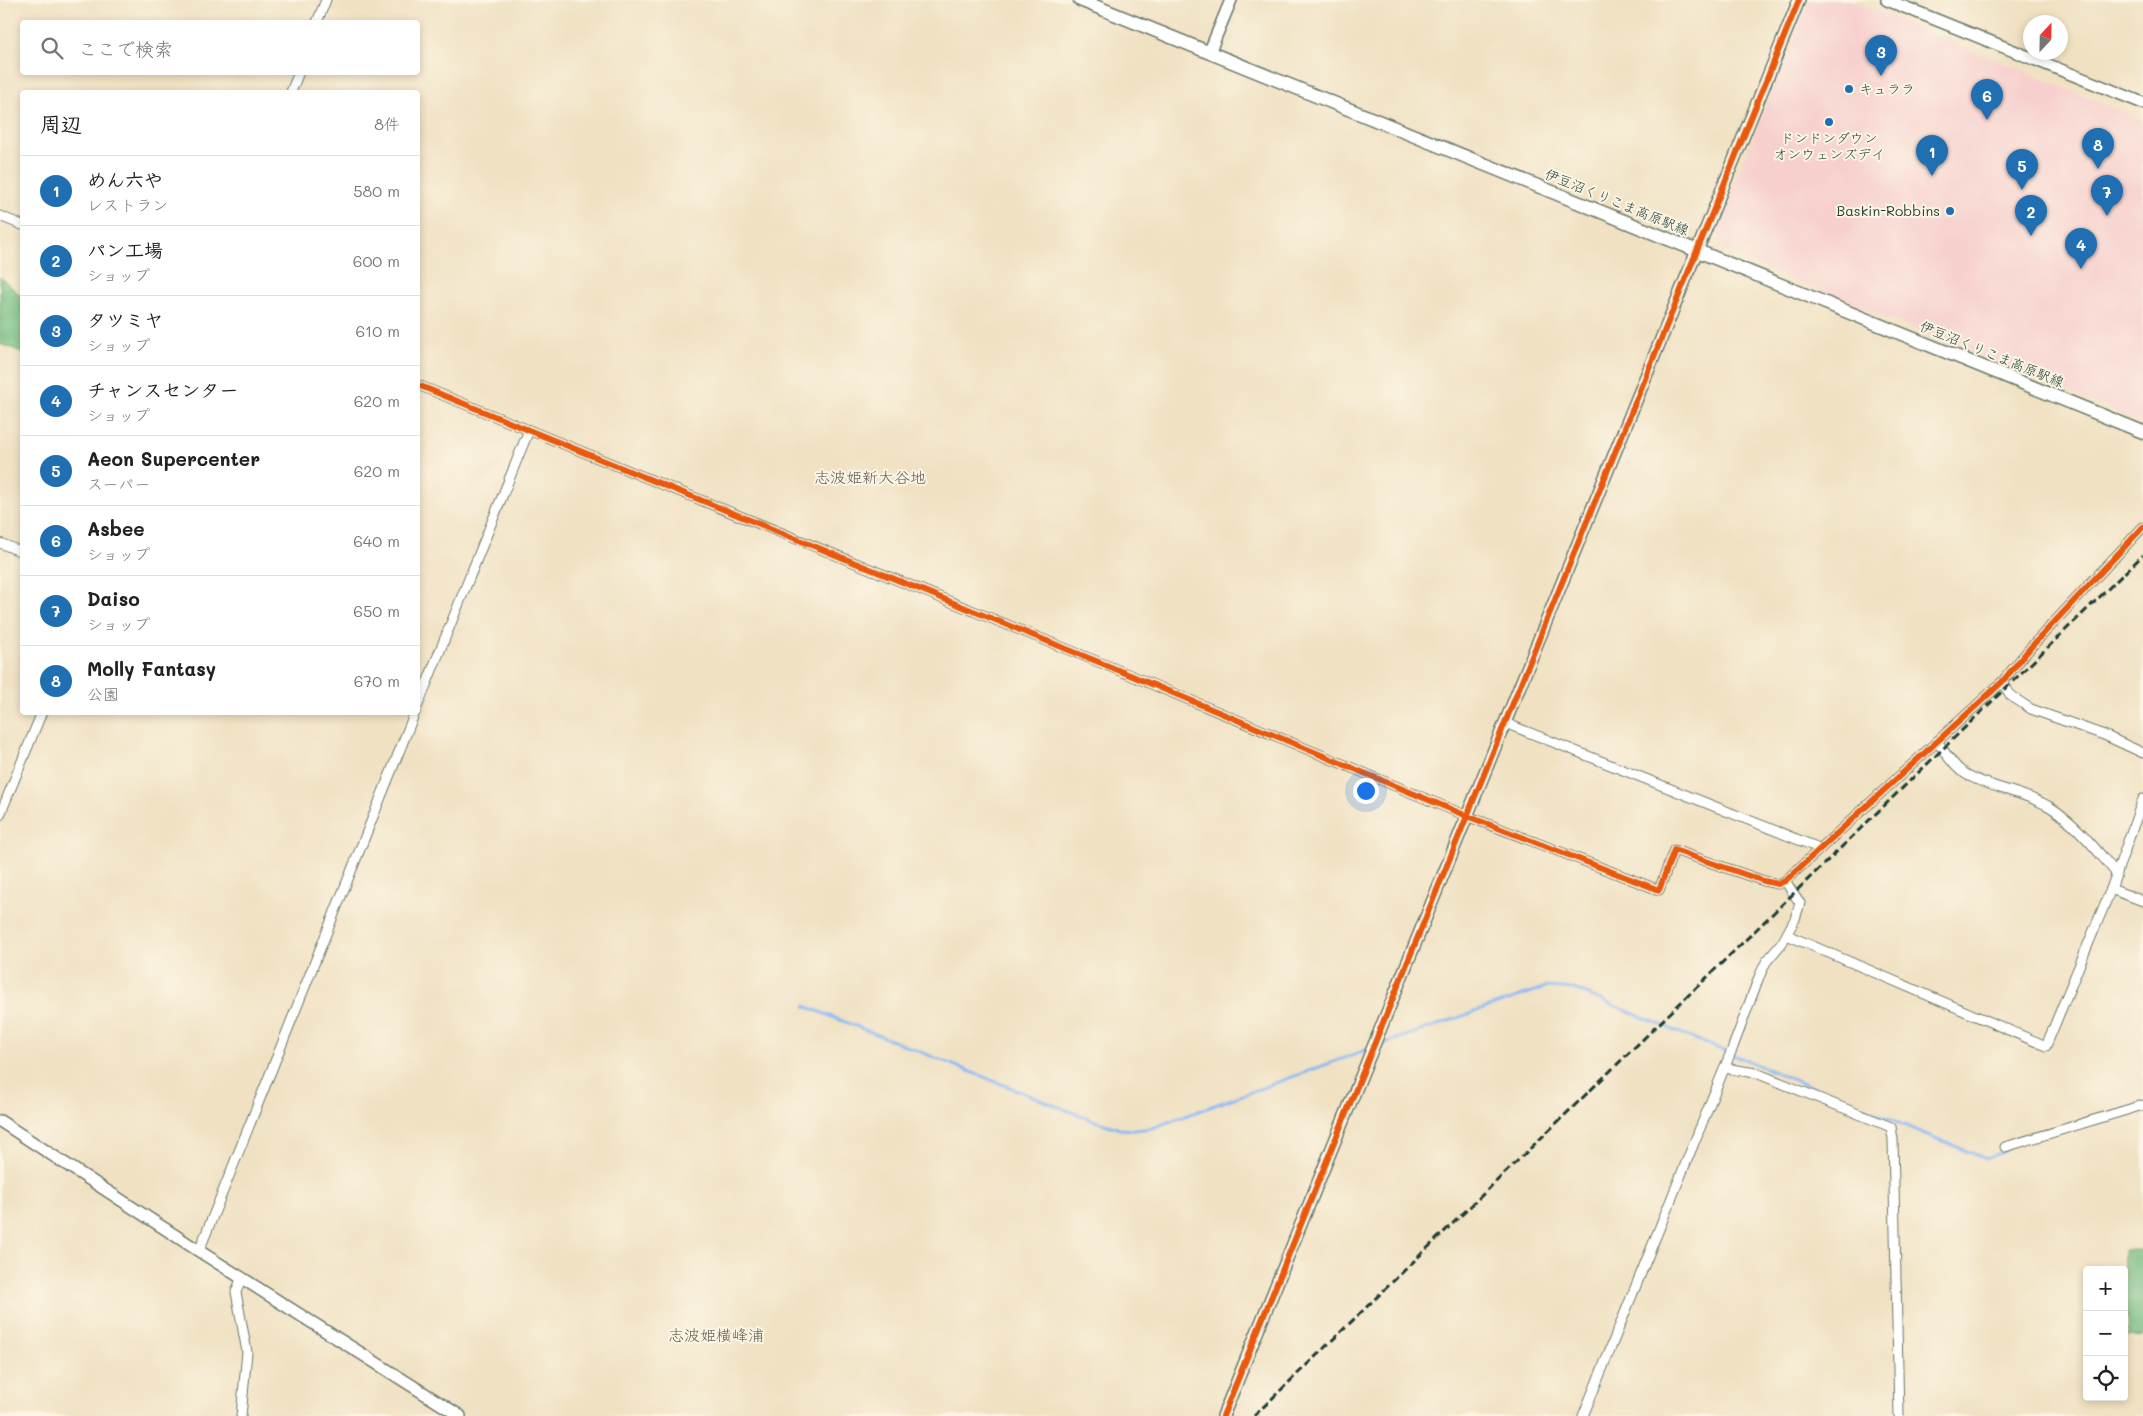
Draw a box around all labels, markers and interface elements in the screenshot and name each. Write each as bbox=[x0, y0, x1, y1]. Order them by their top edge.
north arrow bbox=[2023, 15, 2068, 60]
search box bbox=[20, 20, 420, 75]
icon: search bbox=[38, 34, 66, 62]
pin: 3 bbox=[1865, 35, 1897, 76]
text: ここで検索 bbox=[78, 36, 173, 61]
place label: キュララ bbox=[1859, 79, 1915, 98]
pin: 6 bbox=[1971, 79, 2003, 120]
marker: キュララ bbox=[1843, 83, 1855, 95]
text: 周辺 bbox=[40, 110, 82, 137]
text: 8件 bbox=[374, 113, 400, 134]
marker: ドンドンダウン オンウェンズデイ bbox=[1823, 116, 1835, 128]
place label: ドンドンダウン オンウェンズデイ bbox=[1773, 128, 1885, 163]
pin: 8 bbox=[2082, 128, 2114, 169]
pin: 1 bbox=[1916, 135, 1948, 176]
pin: 5 bbox=[2006, 149, 2038, 190]
street label: 伊豆沼くりこま高原駅線 bbox=[1542, 164, 1692, 239]
text: めん六や bbox=[87, 167, 163, 192]
pin: 7 bbox=[2091, 175, 2123, 216]
text: 1 bbox=[52, 180, 60, 201]
text: 580 m bbox=[353, 180, 400, 201]
text: レストラン bbox=[87, 194, 168, 215]
pin: 2 bbox=[2015, 195, 2047, 236]
place label: Baskin-Robbins bbox=[1836, 201, 1940, 220]
marker: Baskin-Robbins bbox=[1944, 205, 1956, 217]
pin: 4 bbox=[2065, 228, 2097, 269]
text: パン工場 bbox=[87, 237, 163, 262]
text: 2 bbox=[52, 250, 60, 271]
text: 600 m bbox=[353, 250, 400, 271]
text: ショップ bbox=[87, 264, 150, 285]
text: タツミヤ bbox=[87, 307, 163, 332]
street label: 伊豆沼くりこま高原駅線 bbox=[1917, 316, 2067, 391]
text: 3 bbox=[51, 320, 61, 341]
text: 610 m bbox=[355, 320, 400, 341]
text: ショップ bbox=[87, 334, 150, 355]
text: チャンスセンター bbox=[87, 377, 238, 402]
text: 4 bbox=[51, 390, 61, 411]
text: 620 m bbox=[354, 390, 400, 411]
text: ショップ bbox=[87, 404, 150, 425]
text: Aeon Supercenter bbox=[87, 446, 260, 471]
text: 5 bbox=[51, 460, 61, 481]
text: 620 m bbox=[354, 460, 400, 481]
district label: 志波姫新大谷地 bbox=[814, 466, 926, 487]
text: スーパー bbox=[87, 473, 150, 494]
text: Asbee bbox=[87, 516, 145, 541]
text: 6 bbox=[51, 530, 61, 551]
text: 640 m bbox=[353, 530, 400, 551]
text: ショップ bbox=[87, 543, 150, 564]
text: Daiso bbox=[87, 586, 140, 611]
text: 7 bbox=[52, 600, 60, 621]
text: 650 m bbox=[353, 600, 400, 621]
text: ショップ bbox=[87, 613, 150, 634]
text: Molly Fantasy bbox=[87, 656, 216, 681]
text: 8 bbox=[51, 670, 61, 691]
text: 670 m bbox=[354, 670, 400, 691]
text: 公園 bbox=[87, 683, 119, 704]
your location bbox=[1353, 778, 1379, 804]
map controls bbox=[2083, 1266, 2128, 1401]
button: + bbox=[2083, 1266, 2128, 1311]
button: − bbox=[2083, 1311, 2128, 1356]
district label: 志波姫横峰浦 bbox=[668, 1324, 764, 1345]
button: locate bbox=[2083, 1356, 2128, 1401]

